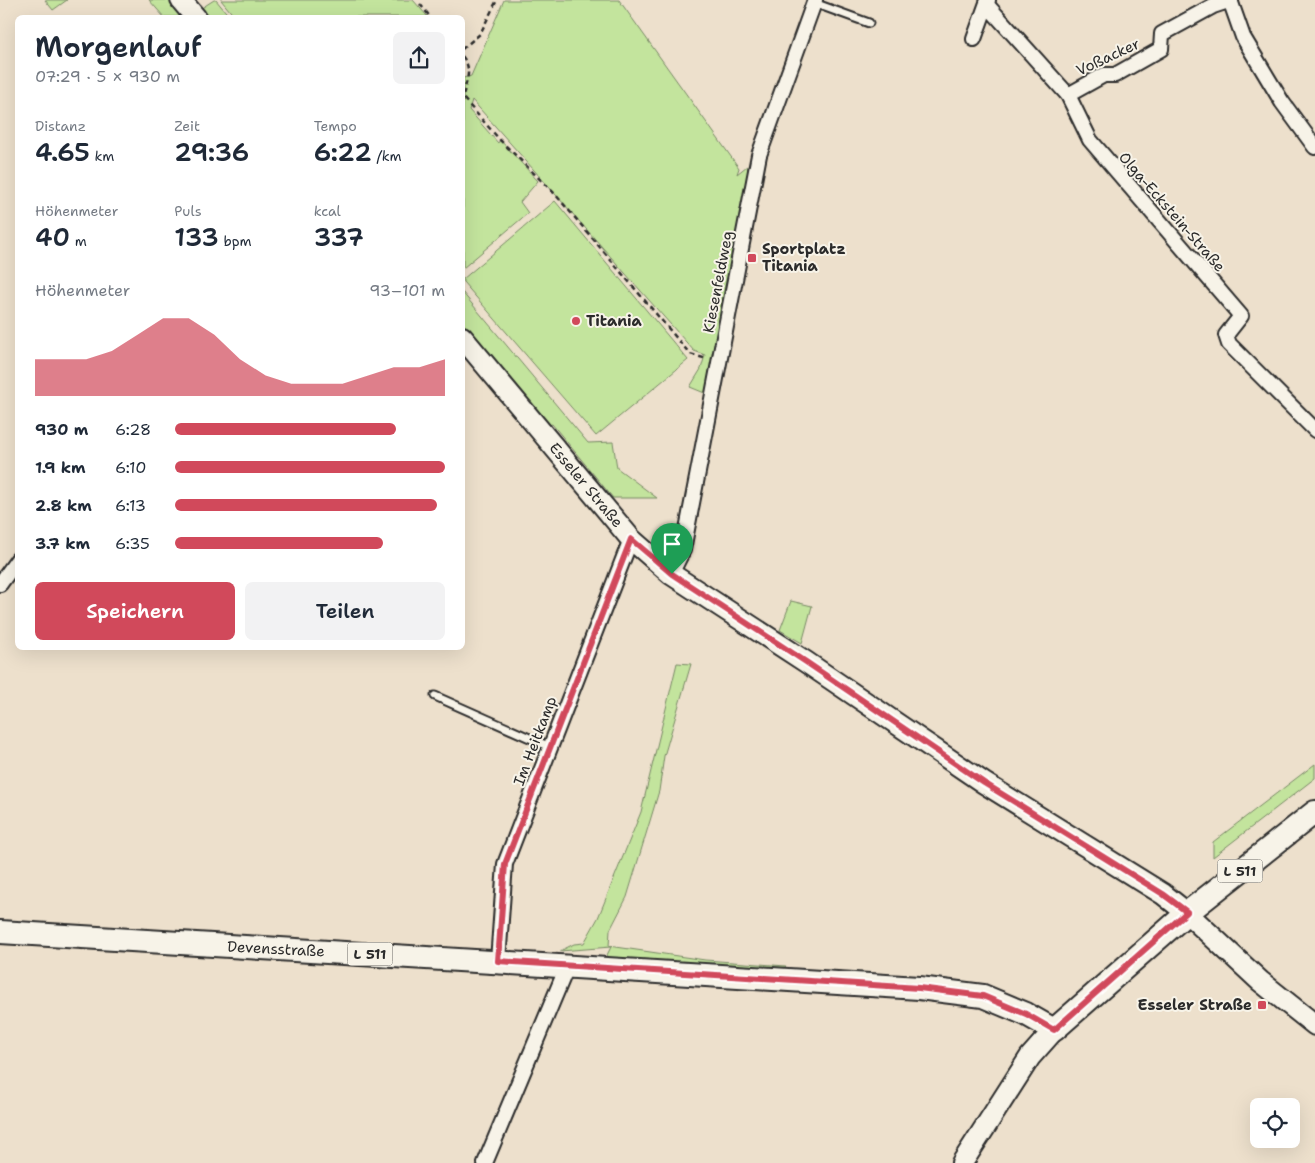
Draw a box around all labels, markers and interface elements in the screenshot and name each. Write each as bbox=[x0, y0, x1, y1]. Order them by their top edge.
text: Morgenlauf bbox=[35, 28, 202, 66]
button: share bbox=[393, 32, 445, 84]
street label: Voßacker bbox=[1073, 34, 1143, 80]
text: 07:29 · 5 × 930 m bbox=[35, 66, 180, 87]
text: Distanz bbox=[35, 117, 86, 135]
text: Zeit bbox=[174, 117, 200, 135]
text: Tempo bbox=[314, 117, 357, 135]
text: 4.65 bbox=[35, 135, 90, 169]
text: 29:36 bbox=[174, 135, 249, 169]
text: 6:22 bbox=[314, 135, 372, 169]
text: km bbox=[90, 147, 114, 165]
text: /km bbox=[372, 147, 402, 165]
street label: Olga-Eckstein-Straße bbox=[1114, 148, 1230, 276]
text: Höhenmeter bbox=[35, 202, 118, 220]
text: Puls bbox=[174, 202, 202, 220]
text: kcal bbox=[314, 202, 341, 220]
text: 40 bbox=[35, 220, 70, 254]
text: 133 bbox=[174, 220, 219, 254]
text: 337 bbox=[314, 220, 364, 254]
street label: Kiesenfeldweg bbox=[698, 229, 738, 335]
text: m bbox=[70, 232, 87, 250]
text: bpm bbox=[219, 232, 252, 250]
place label: Sportplatz Titania bbox=[762, 239, 846, 276]
marker: Sportplatz Titania bbox=[746, 252, 758, 264]
text: Höhenmeter bbox=[35, 280, 130, 301]
text: 93–101 m bbox=[369, 280, 445, 301]
place label: Titania bbox=[586, 311, 643, 331]
marker: Titania bbox=[570, 315, 582, 327]
text: 930 m bbox=[35, 419, 88, 440]
text: 6:28 bbox=[115, 419, 151, 440]
street label: Esseler Straße bbox=[545, 438, 627, 532]
text: 1.9 km bbox=[35, 457, 86, 478]
text: 6:10 bbox=[115, 457, 146, 478]
text: 2.8 km bbox=[35, 495, 92, 516]
text: 6:13 bbox=[115, 495, 146, 516]
pin bbox=[651, 523, 693, 574]
icon: arrive bbox=[658, 530, 686, 558]
text: 3.7 km bbox=[35, 533, 90, 554]
text: 6:35 bbox=[115, 533, 150, 554]
button: Speichern bbox=[35, 582, 235, 640]
button: Teilen bbox=[245, 582, 445, 640]
street label: Im Heitkamp bbox=[509, 693, 561, 789]
road number: L 511 bbox=[1218, 859, 1262, 882]
street label: Devensstraße bbox=[227, 936, 325, 962]
road number: L 511 bbox=[348, 942, 392, 966]
place label: Esseler Straße bbox=[1138, 995, 1252, 1015]
marker: Esseler Straße bbox=[1256, 999, 1268, 1011]
map controls bbox=[1250, 1098, 1300, 1148]
button: locate bbox=[1250, 1098, 1300, 1148]

